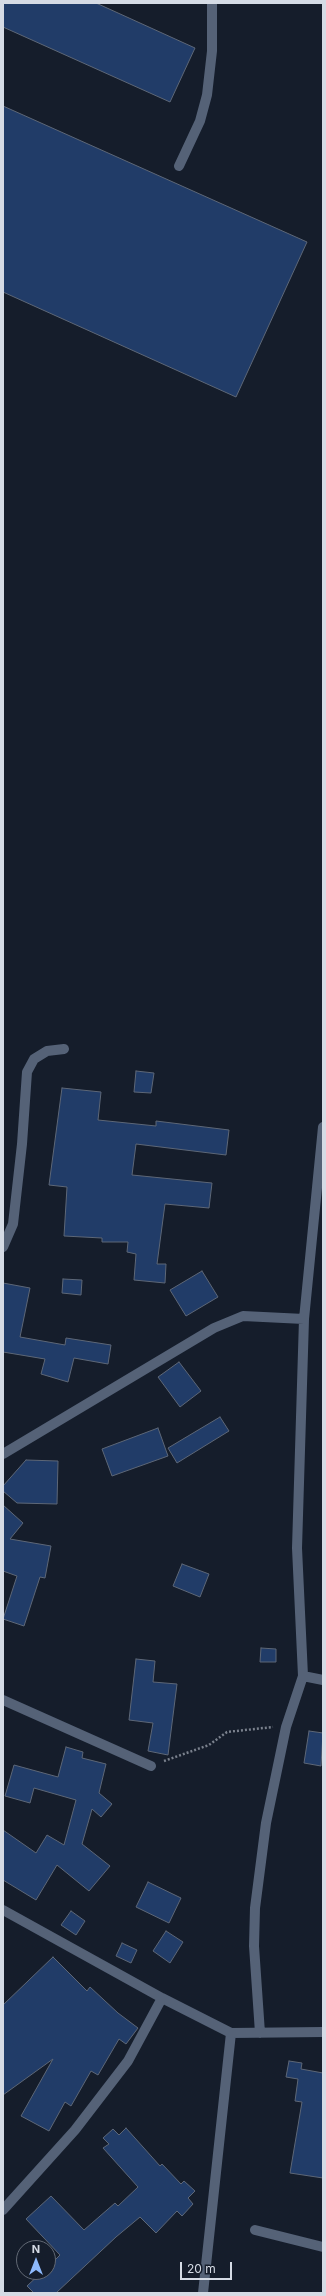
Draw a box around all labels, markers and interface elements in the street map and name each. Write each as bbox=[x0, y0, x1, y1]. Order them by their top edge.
north arrow bbox=[16, 2240, 56, 2280]
text: N bbox=[32, 2242, 40, 2256]
scale bar bbox=[182, 2254, 234, 2280]
text: 20 m bbox=[187, 2261, 216, 2276]

